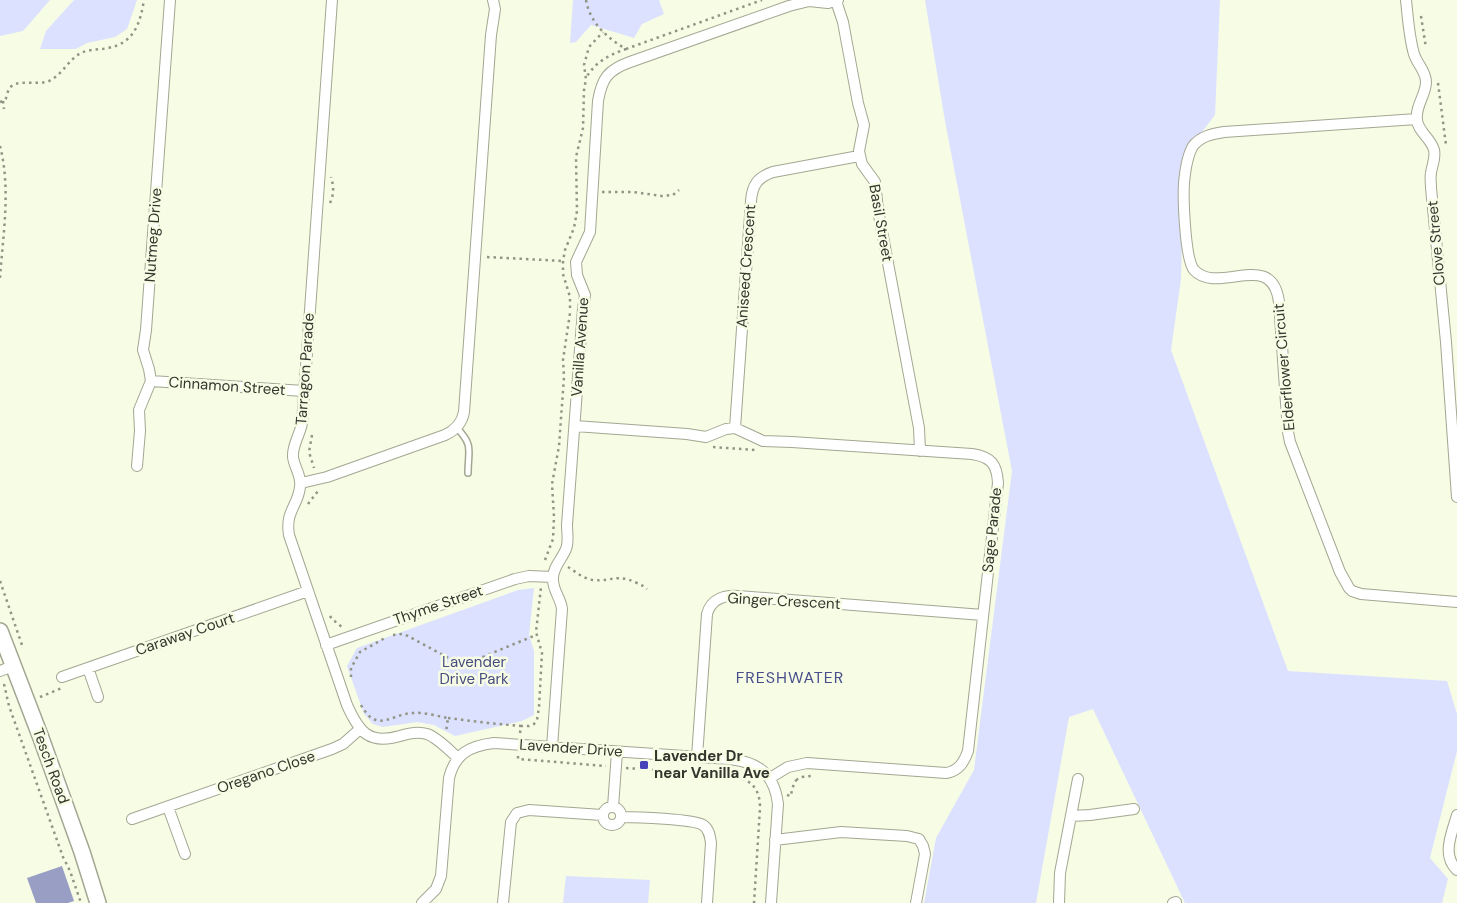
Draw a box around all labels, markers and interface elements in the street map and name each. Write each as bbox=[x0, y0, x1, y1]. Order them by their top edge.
street label: Basil Street bbox=[864, 183, 898, 263]
street label: Nutmeg Drive bbox=[140, 187, 166, 283]
street label: Clove Street bbox=[1422, 200, 1450, 286]
street label: Aniseed Crescent bbox=[732, 203, 760, 328]
street label: Vanilla Avenue bbox=[567, 297, 593, 397]
street label: Elderflower Circuit bbox=[1268, 302, 1300, 432]
street label: Tarragon Parade bbox=[291, 312, 319, 426]
street label: Cinnamon Street bbox=[168, 372, 286, 400]
street label: Sage Parade bbox=[978, 486, 1006, 574]
street label: Thyme Street bbox=[391, 580, 486, 630]
street label: Ginger Crescent bbox=[727, 588, 841, 614]
street label: Caraway Court bbox=[133, 608, 237, 660]
park label: Lavender Drive Park bbox=[439, 652, 509, 689]
district label: FRESHWATER bbox=[736, 667, 844, 688]
street label: Tesch Road bbox=[28, 725, 74, 807]
street label: Lavender Drive bbox=[519, 734, 623, 762]
street label: Oregano Close bbox=[214, 746, 318, 798]
place label: Lavender Dr near Vanilla Ave bbox=[654, 746, 770, 783]
marker: Lavender Dr near Vanilla Ave bbox=[638, 759, 650, 771]

